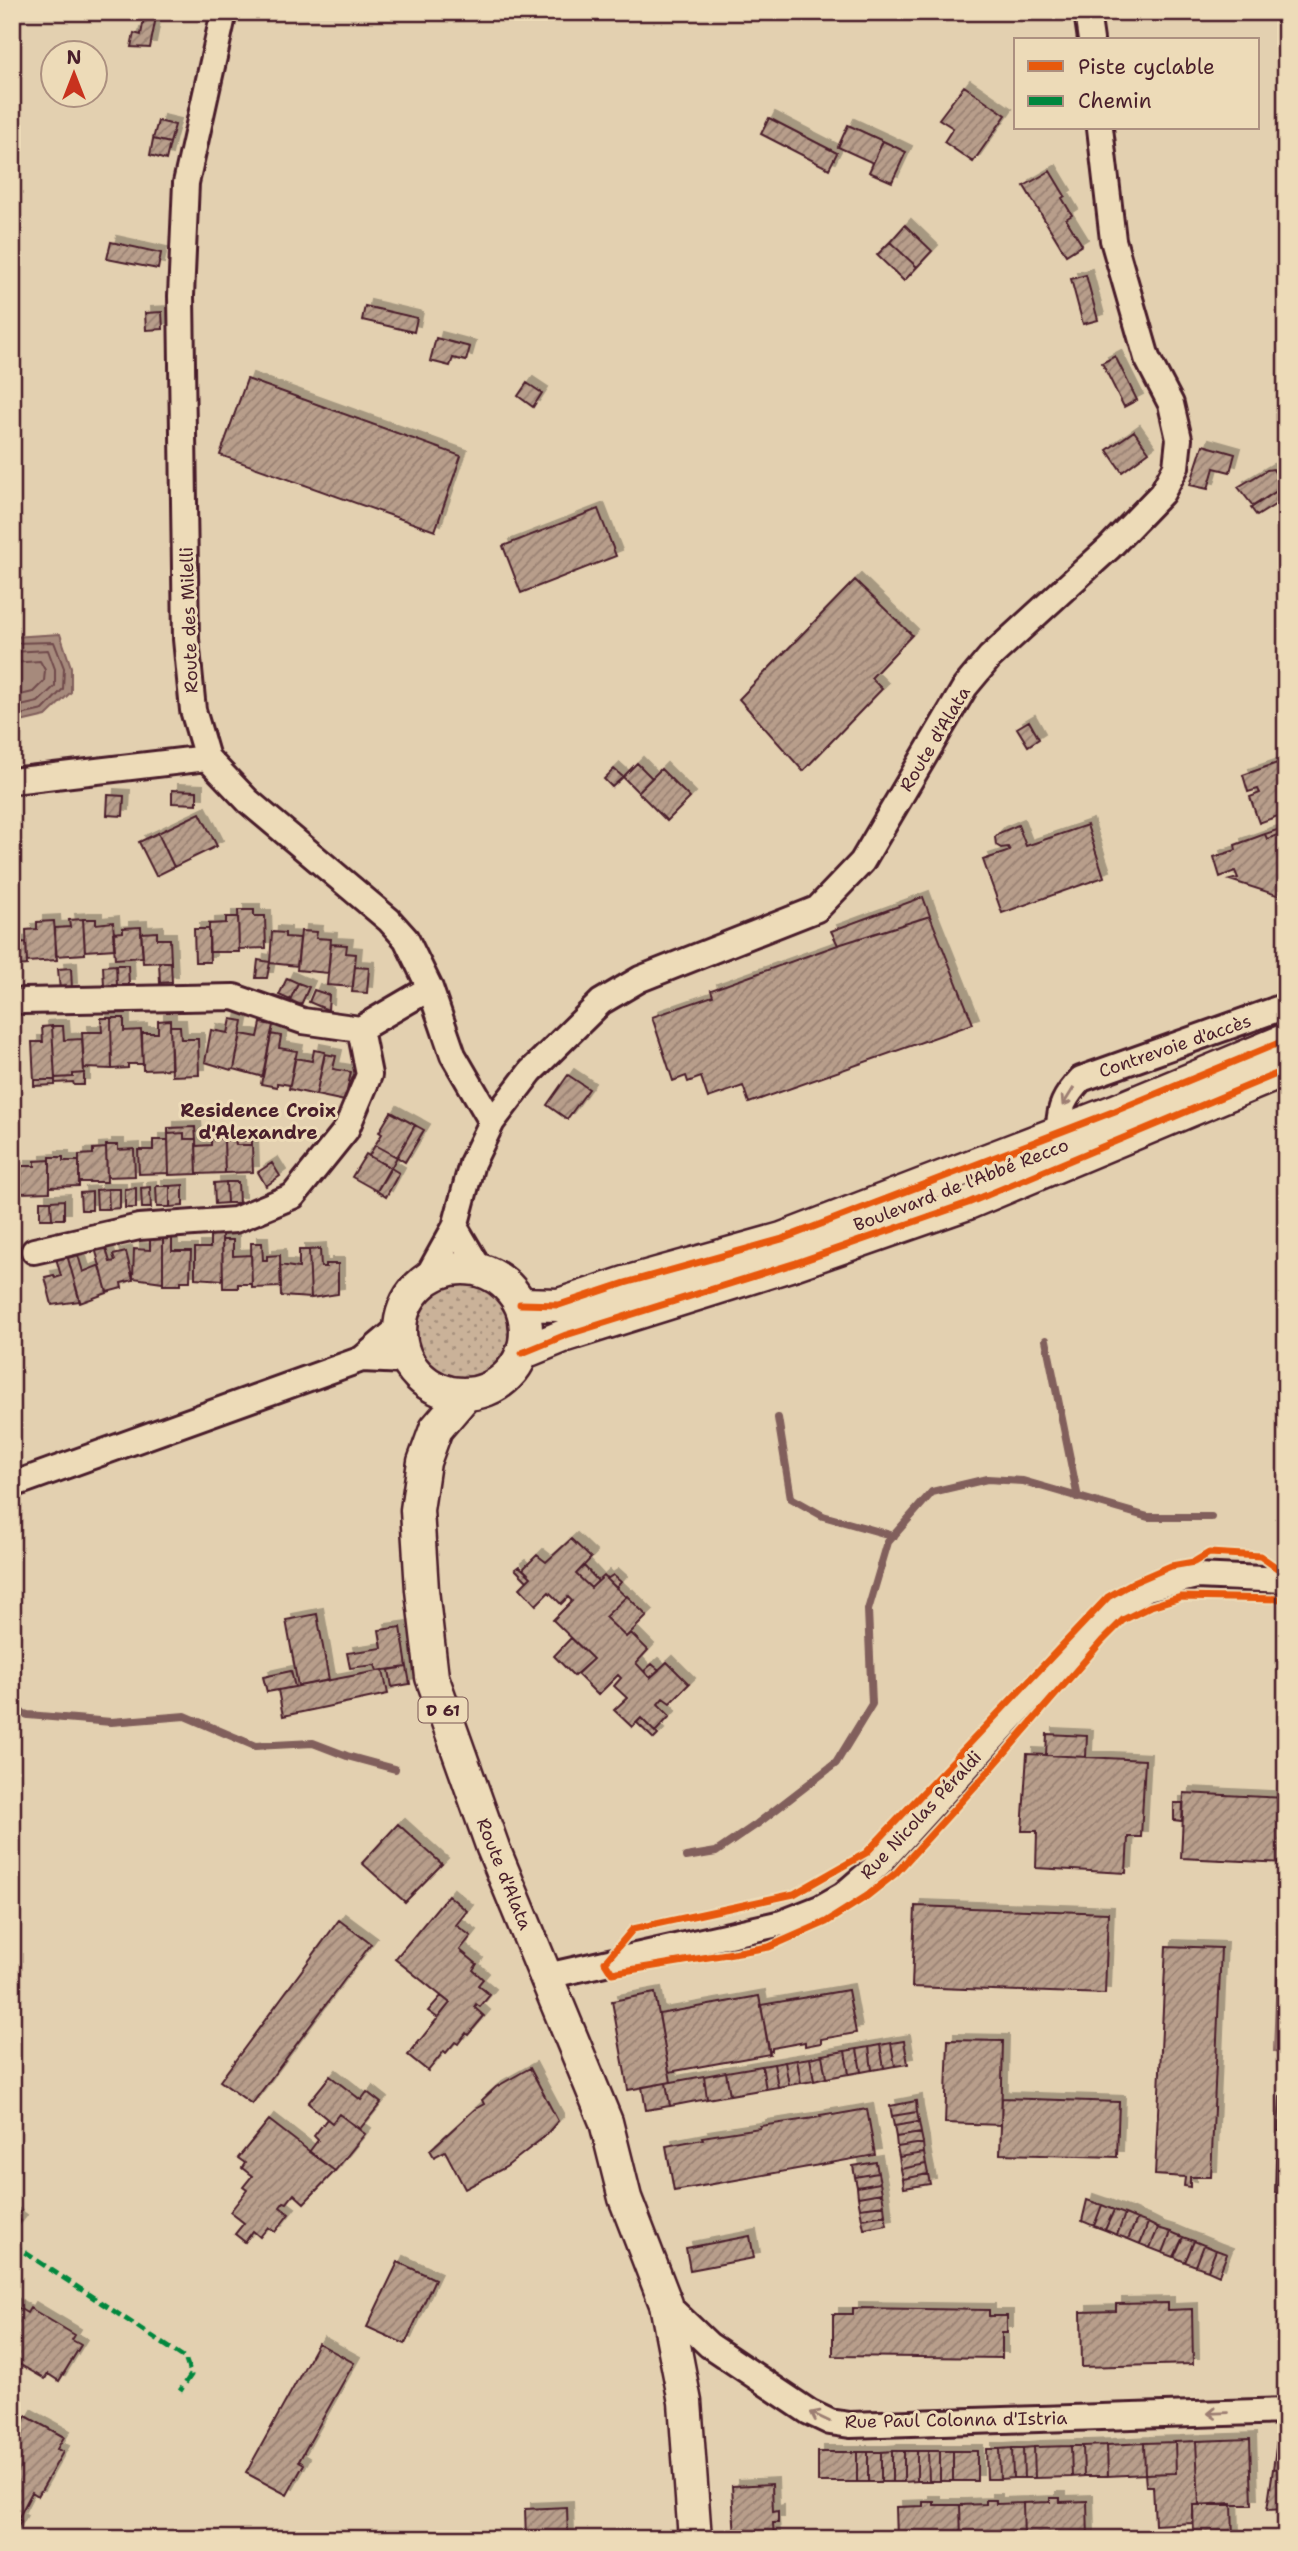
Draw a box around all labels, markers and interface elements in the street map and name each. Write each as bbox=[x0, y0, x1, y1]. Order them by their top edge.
north arrow bbox=[38, 38, 108, 108]
legend bbox=[1014, 38, 1260, 130]
text: N bbox=[66, 45, 82, 70]
text: Piste cyclable bbox=[1078, 53, 1215, 81]
text: Chemin bbox=[1078, 87, 1152, 115]
street label: Route des Milelli bbox=[174, 546, 204, 694]
street label: Route d'Alata bbox=[894, 682, 976, 796]
street label: Contrevoie d'accès bbox=[1096, 1009, 1254, 1083]
one-way arrow bbox=[1060, 1087, 1075, 1106]
district label: Residence Croix d'Alexandre bbox=[180, 1098, 336, 1145]
street label: Boulevard de l'Abbé Recco bbox=[850, 1133, 1072, 1237]
road number: D 61 bbox=[418, 1698, 467, 1722]
street label: Rue Nicolas Péraldi bbox=[855, 1745, 987, 1885]
street label: Route d'Alata bbox=[471, 1815, 537, 1933]
street label: Rue Paul Colonna d'Istria bbox=[844, 2406, 1068, 2434]
one-way arrow bbox=[1206, 2407, 1229, 2420]
one-way arrow bbox=[810, 2410, 831, 2423]

